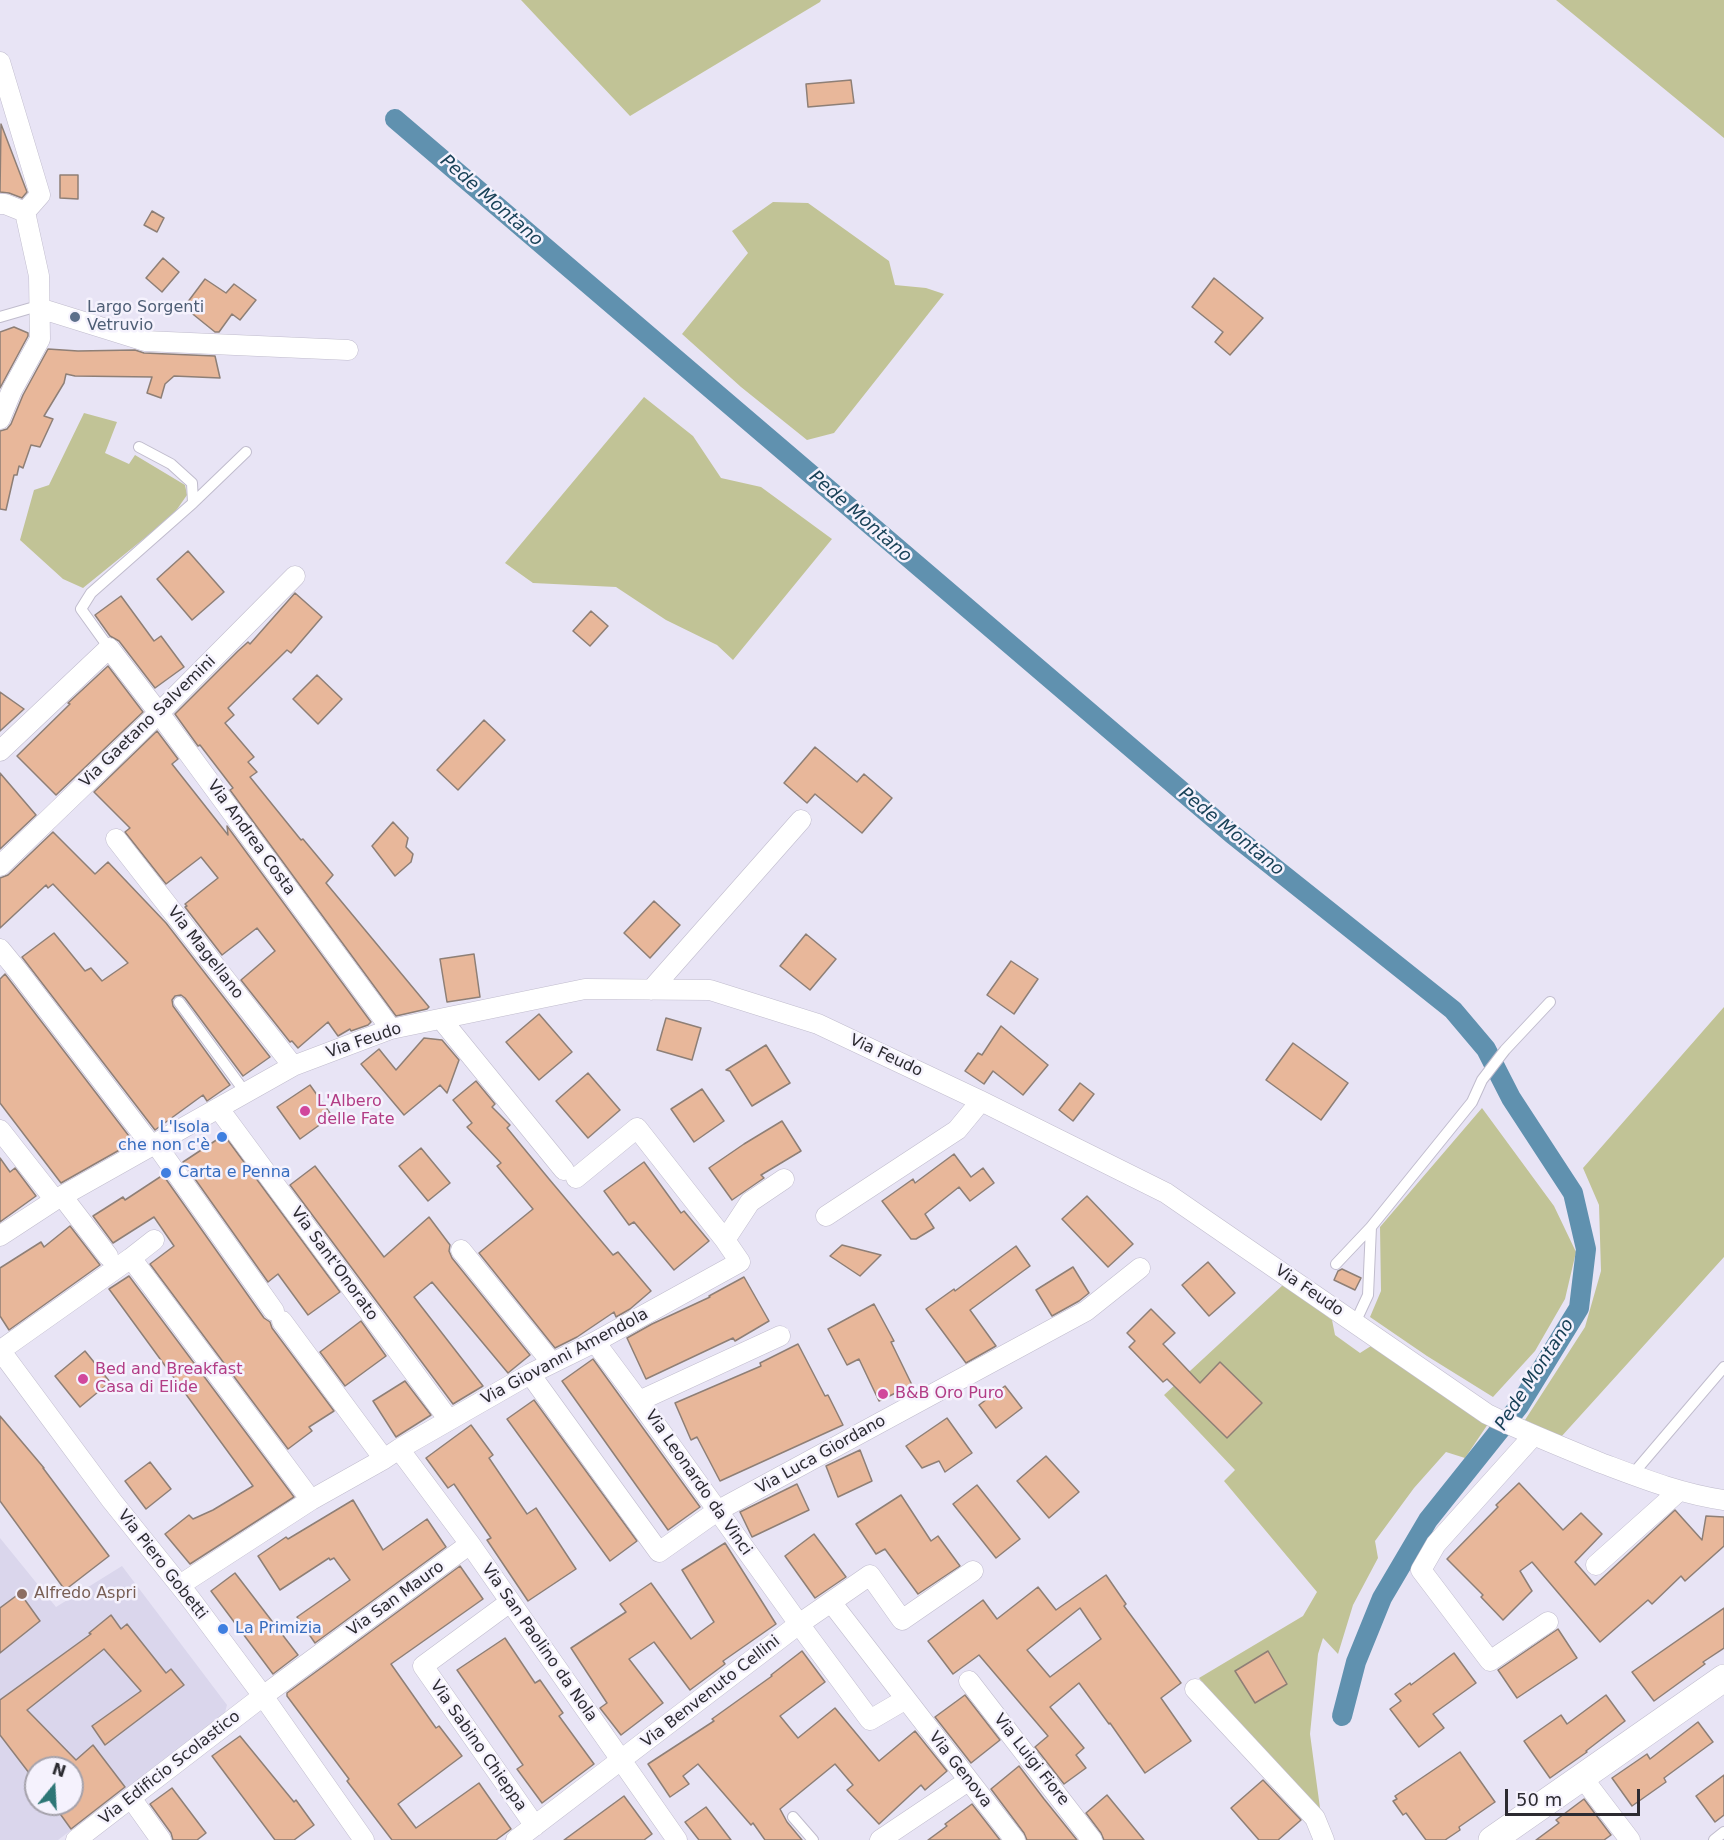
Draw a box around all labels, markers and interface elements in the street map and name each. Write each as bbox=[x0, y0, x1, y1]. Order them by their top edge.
water label: Pede Montano bbox=[435, 151, 547, 251]
place label: Largo Sorgenti Vetruvio bbox=[87, 298, 204, 336]
marker: Largo Sorgenti Vetruvio bbox=[68, 310, 82, 324]
water label: Pede Montano bbox=[804, 467, 916, 567]
street label: Via Gaetano Salvemini bbox=[76, 652, 220, 792]
street label: Via Andrea Costa bbox=[203, 777, 299, 899]
water label: Pede Montano bbox=[1174, 783, 1288, 881]
street label: Via Magellano bbox=[163, 903, 247, 1003]
street label: Via Feudo bbox=[324, 1019, 404, 1063]
street label: Via Feudo bbox=[847, 1031, 925, 1081]
place label: L'Albero delle Fate bbox=[317, 1092, 394, 1130]
marker: L'Albero delle Fate bbox=[298, 1104, 312, 1118]
place label: L'Isola che non c'è bbox=[118, 1118, 210, 1156]
marker: L'Isola che non c'è bbox=[215, 1130, 229, 1144]
place label: Carta e Penna bbox=[178, 1163, 291, 1183]
marker: Carta e Penna bbox=[159, 1166, 173, 1180]
street label: Via Sant'Onorato bbox=[286, 1203, 382, 1325]
street label: Via Feudo bbox=[1271, 1261, 1347, 1321]
street label: Via Giovanni Amendola bbox=[478, 1305, 652, 1409]
water label: Pede Montano bbox=[1491, 1315, 1579, 1435]
place label: Bed and Breakfast Casa di Elide bbox=[95, 1360, 242, 1398]
marker: Bed and Breakfast Casa di Elide bbox=[76, 1372, 90, 1386]
place label: B&B Oro Puro bbox=[895, 1384, 1004, 1404]
marker: B&B Oro Puro bbox=[876, 1387, 890, 1401]
street label: Via Leonardo da Vinci bbox=[641, 1407, 755, 1559]
street label: Via Luca Giordano bbox=[753, 1411, 889, 1499]
street label: Via Piero Gobetti bbox=[113, 1506, 211, 1624]
street label: Via San Mauro bbox=[344, 1557, 448, 1641]
street label: Via San Paolino da Nola bbox=[477, 1560, 601, 1726]
place label: Alfredo Aspri bbox=[34, 1584, 137, 1604]
marker: Alfredo Aspri bbox=[15, 1587, 29, 1601]
place label: La Primizia bbox=[235, 1619, 322, 1639]
marker: La Primizia bbox=[216, 1622, 230, 1636]
street label: Via Benvenuto Cellini bbox=[638, 1632, 784, 1752]
street label: Via Sabino Chieppa bbox=[426, 1677, 530, 1815]
street label: Via Edificio Scolastico bbox=[96, 1707, 244, 1829]
street label: Via Luigi Fiore bbox=[989, 1710, 1073, 1810]
street label: Via Genova bbox=[924, 1728, 996, 1812]
north arrow bbox=[24, 1756, 84, 1816]
text: N bbox=[50, 1759, 68, 1781]
scale bar bbox=[1508, 1777, 1643, 1815]
text: 50 m bbox=[1516, 1789, 1562, 1810]

